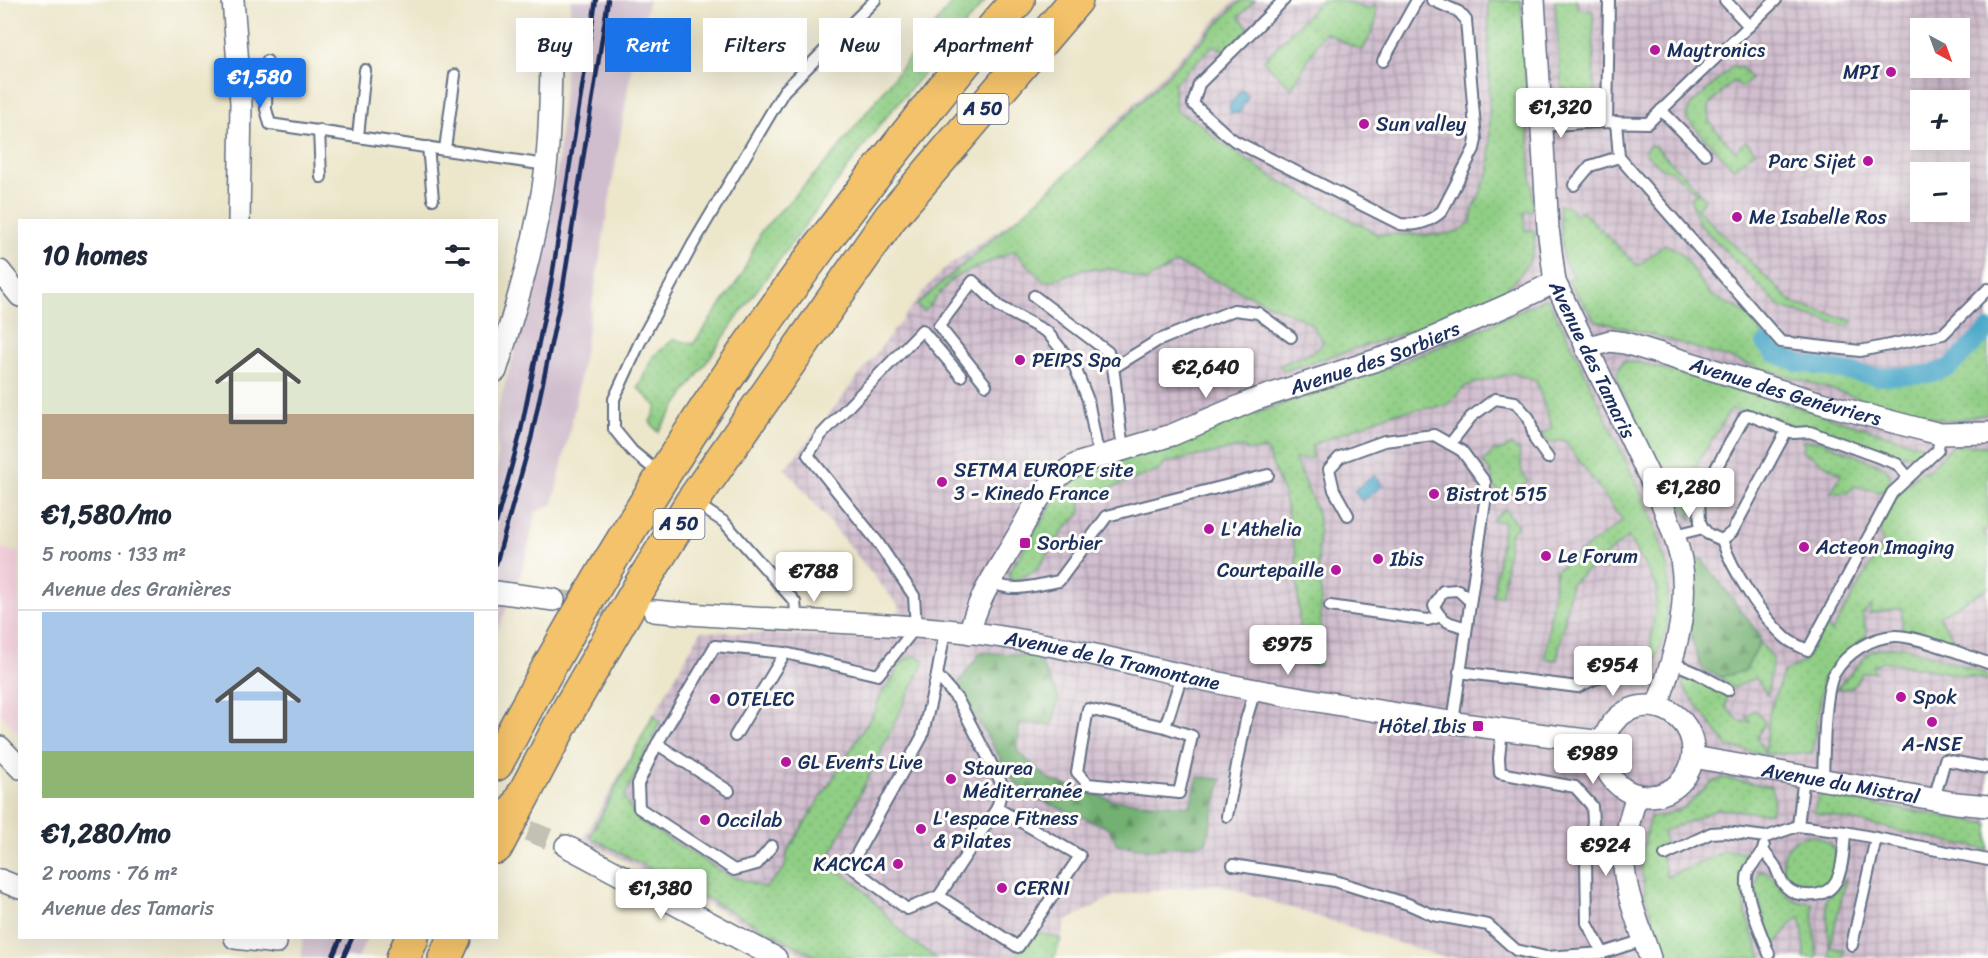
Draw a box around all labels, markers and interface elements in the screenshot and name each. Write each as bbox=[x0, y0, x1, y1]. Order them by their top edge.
chip: Buy bbox=[516, 18, 593, 72]
chip: Rent bbox=[605, 18, 691, 72]
chip: Filters bbox=[703, 18, 807, 72]
chip: New bbox=[819, 18, 901, 72]
chip: Apartment bbox=[913, 18, 1054, 72]
north arrow bbox=[1910, 18, 1970, 78]
map controls bbox=[1910, 18, 1970, 222]
place label: Maytronics bbox=[1667, 33, 1766, 68]
marker: Maytronics bbox=[1648, 43, 1662, 57]
place label: MPI bbox=[1843, 55, 1880, 90]
pin: €1,580 bbox=[211, 58, 309, 109]
text: €1,580 bbox=[228, 60, 292, 95]
marker: MPI bbox=[1884, 65, 1898, 79]
pin: €1,320 bbox=[1512, 88, 1610, 139]
text: €1,320 bbox=[1530, 90, 1592, 125]
button: + bbox=[1910, 90, 1970, 150]
road number: A 50 bbox=[958, 94, 1008, 124]
place label: Sun valley bbox=[1376, 107, 1467, 142]
marker: Sun valley bbox=[1357, 117, 1371, 131]
place label: Parc Sijet bbox=[1768, 144, 1856, 179]
marker: Parc Sijet bbox=[1861, 154, 1875, 168]
button: − bbox=[1910, 162, 1970, 222]
place label: Me Isabelle Ros bbox=[1749, 200, 1887, 235]
marker: Me Isabelle Ros bbox=[1730, 210, 1744, 224]
text: 10 homes bbox=[42, 232, 147, 278]
icon: filters bbox=[441, 239, 474, 272]
street label: Avenue des Tamaris bbox=[1539, 274, 1646, 445]
street label: Avenue des Sorbiers bbox=[1284, 310, 1466, 405]
icon: home bbox=[204, 332, 312, 440]
place label: PEIPS Spa bbox=[1032, 343, 1121, 378]
street label: Avenue des Genévriers bbox=[1685, 346, 1886, 436]
pin: €2,640 bbox=[1157, 348, 1255, 399]
text: €2,640 bbox=[1173, 350, 1239, 385]
marker: PEIPS Spa bbox=[1013, 353, 1027, 367]
place label: SETMA EUROPE site 3 - Kinedo France bbox=[954, 453, 1134, 511]
pin: €1,280 bbox=[1640, 468, 1738, 519]
text: €1,280 bbox=[1657, 470, 1721, 505]
marker: SETMA EUROPE site 3 - Kinedo France bbox=[935, 475, 949, 489]
place label: Bistrot 515 bbox=[1446, 477, 1547, 512]
marker: Bistrot 515 bbox=[1427, 487, 1441, 501]
text: €1,580/mo bbox=[42, 491, 171, 537]
road number: A 50 bbox=[654, 509, 704, 539]
place label: L'Athelia bbox=[1221, 512, 1302, 547]
marker: L'Athelia bbox=[1202, 522, 1216, 536]
place label: Sorbier bbox=[1037, 526, 1103, 561]
place label: Acteon Imaging bbox=[1815, 530, 1954, 565]
marker: Sorbier bbox=[1018, 536, 1032, 550]
text: 5 rooms · 133 m² bbox=[42, 537, 186, 572]
place label: Le Forum bbox=[1558, 539, 1638, 574]
marker: Acteon Imaging bbox=[1797, 540, 1811, 554]
place label: Ibis bbox=[1389, 542, 1424, 577]
marker: Le Forum bbox=[1539, 549, 1553, 563]
pin: €788 bbox=[778, 552, 850, 603]
marker: Ibis bbox=[1371, 552, 1385, 566]
place label: Courtepaille bbox=[1217, 553, 1324, 588]
text: €788 bbox=[790, 554, 838, 589]
marker: Courtepaille bbox=[1329, 563, 1343, 577]
text: Avenue des Granières bbox=[42, 572, 231, 607]
street label: Avenue de la Tramontane bbox=[1001, 620, 1224, 700]
pin: €975 bbox=[1252, 625, 1324, 676]
text: €975 bbox=[1263, 627, 1313, 662]
pin: €954 bbox=[1577, 646, 1649, 697]
text: €954 bbox=[1588, 648, 1638, 683]
icon: home bbox=[204, 651, 312, 759]
place label: Spok bbox=[1913, 680, 1957, 715]
place label: OTELEC bbox=[727, 682, 795, 717]
marker: Spok bbox=[1894, 690, 1908, 704]
marker: OTELEC bbox=[708, 692, 722, 706]
place label: Hôtel Ibis bbox=[1378, 709, 1467, 744]
marker: A-NSE bbox=[1925, 715, 1939, 729]
marker: Hôtel Ibis bbox=[1471, 719, 1485, 733]
place label: A-NSE bbox=[1901, 727, 1964, 762]
pin: €989 bbox=[1557, 734, 1629, 785]
text: €989 bbox=[1568, 736, 1618, 771]
place label: GL Events Live bbox=[798, 745, 923, 780]
place label: Staurea Méditerranée bbox=[963, 751, 1082, 809]
street label: Avenue du Mistral bbox=[1758, 752, 1924, 814]
marker: GL Events Live bbox=[779, 755, 793, 769]
marker: Staurea Méditerranée bbox=[944, 772, 958, 786]
place label: L'espace Fitness & Pilates bbox=[933, 801, 1079, 859]
place label: Occilab bbox=[717, 803, 782, 838]
text: €1,280/mo bbox=[42, 810, 171, 856]
marker: Occilab bbox=[698, 813, 712, 827]
marker: L'espace Fitness & Pilates bbox=[914, 822, 928, 836]
pin: €924 bbox=[1570, 826, 1642, 877]
text: €924 bbox=[1581, 828, 1631, 863]
place label: KACYCA bbox=[813, 847, 886, 882]
text: 2 rooms · 76 m² bbox=[42, 856, 178, 891]
marker: KACYCA bbox=[891, 857, 905, 871]
pin: €1,380 bbox=[612, 869, 710, 920]
text: €1,380 bbox=[630, 871, 692, 906]
place label: CERNI bbox=[1014, 871, 1070, 906]
marker: CERNI bbox=[995, 881, 1009, 895]
text: Avenue des Tamaris bbox=[42, 891, 214, 926]

